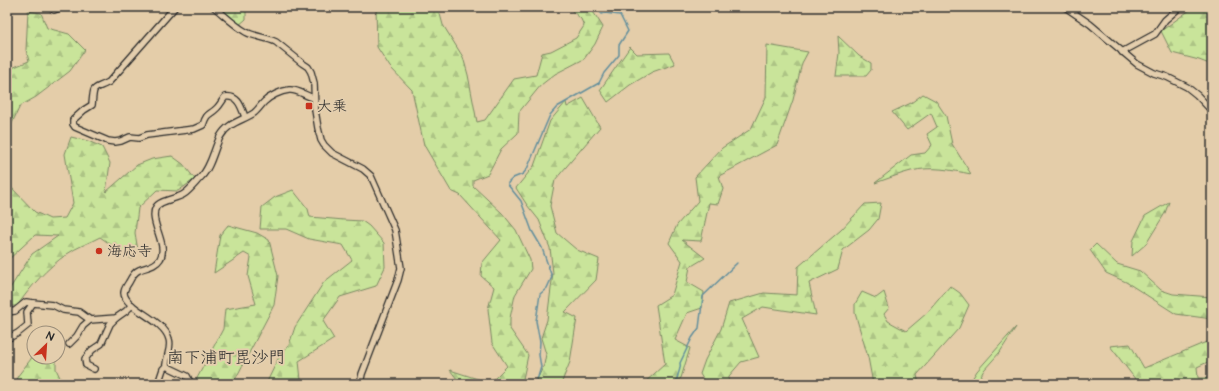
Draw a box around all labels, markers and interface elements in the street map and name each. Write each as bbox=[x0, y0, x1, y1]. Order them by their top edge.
place label: 大乗 bbox=[317, 96, 347, 117]
marker: 大乗 bbox=[304, 101, 314, 111]
place label: 海応寺 bbox=[107, 241, 152, 262]
marker: 海応寺 bbox=[94, 246, 104, 256]
north arrow bbox=[26, 325, 66, 365]
text: N bbox=[44, 328, 56, 345]
district label: 南下浦町毘沙門 bbox=[167, 346, 286, 370]

